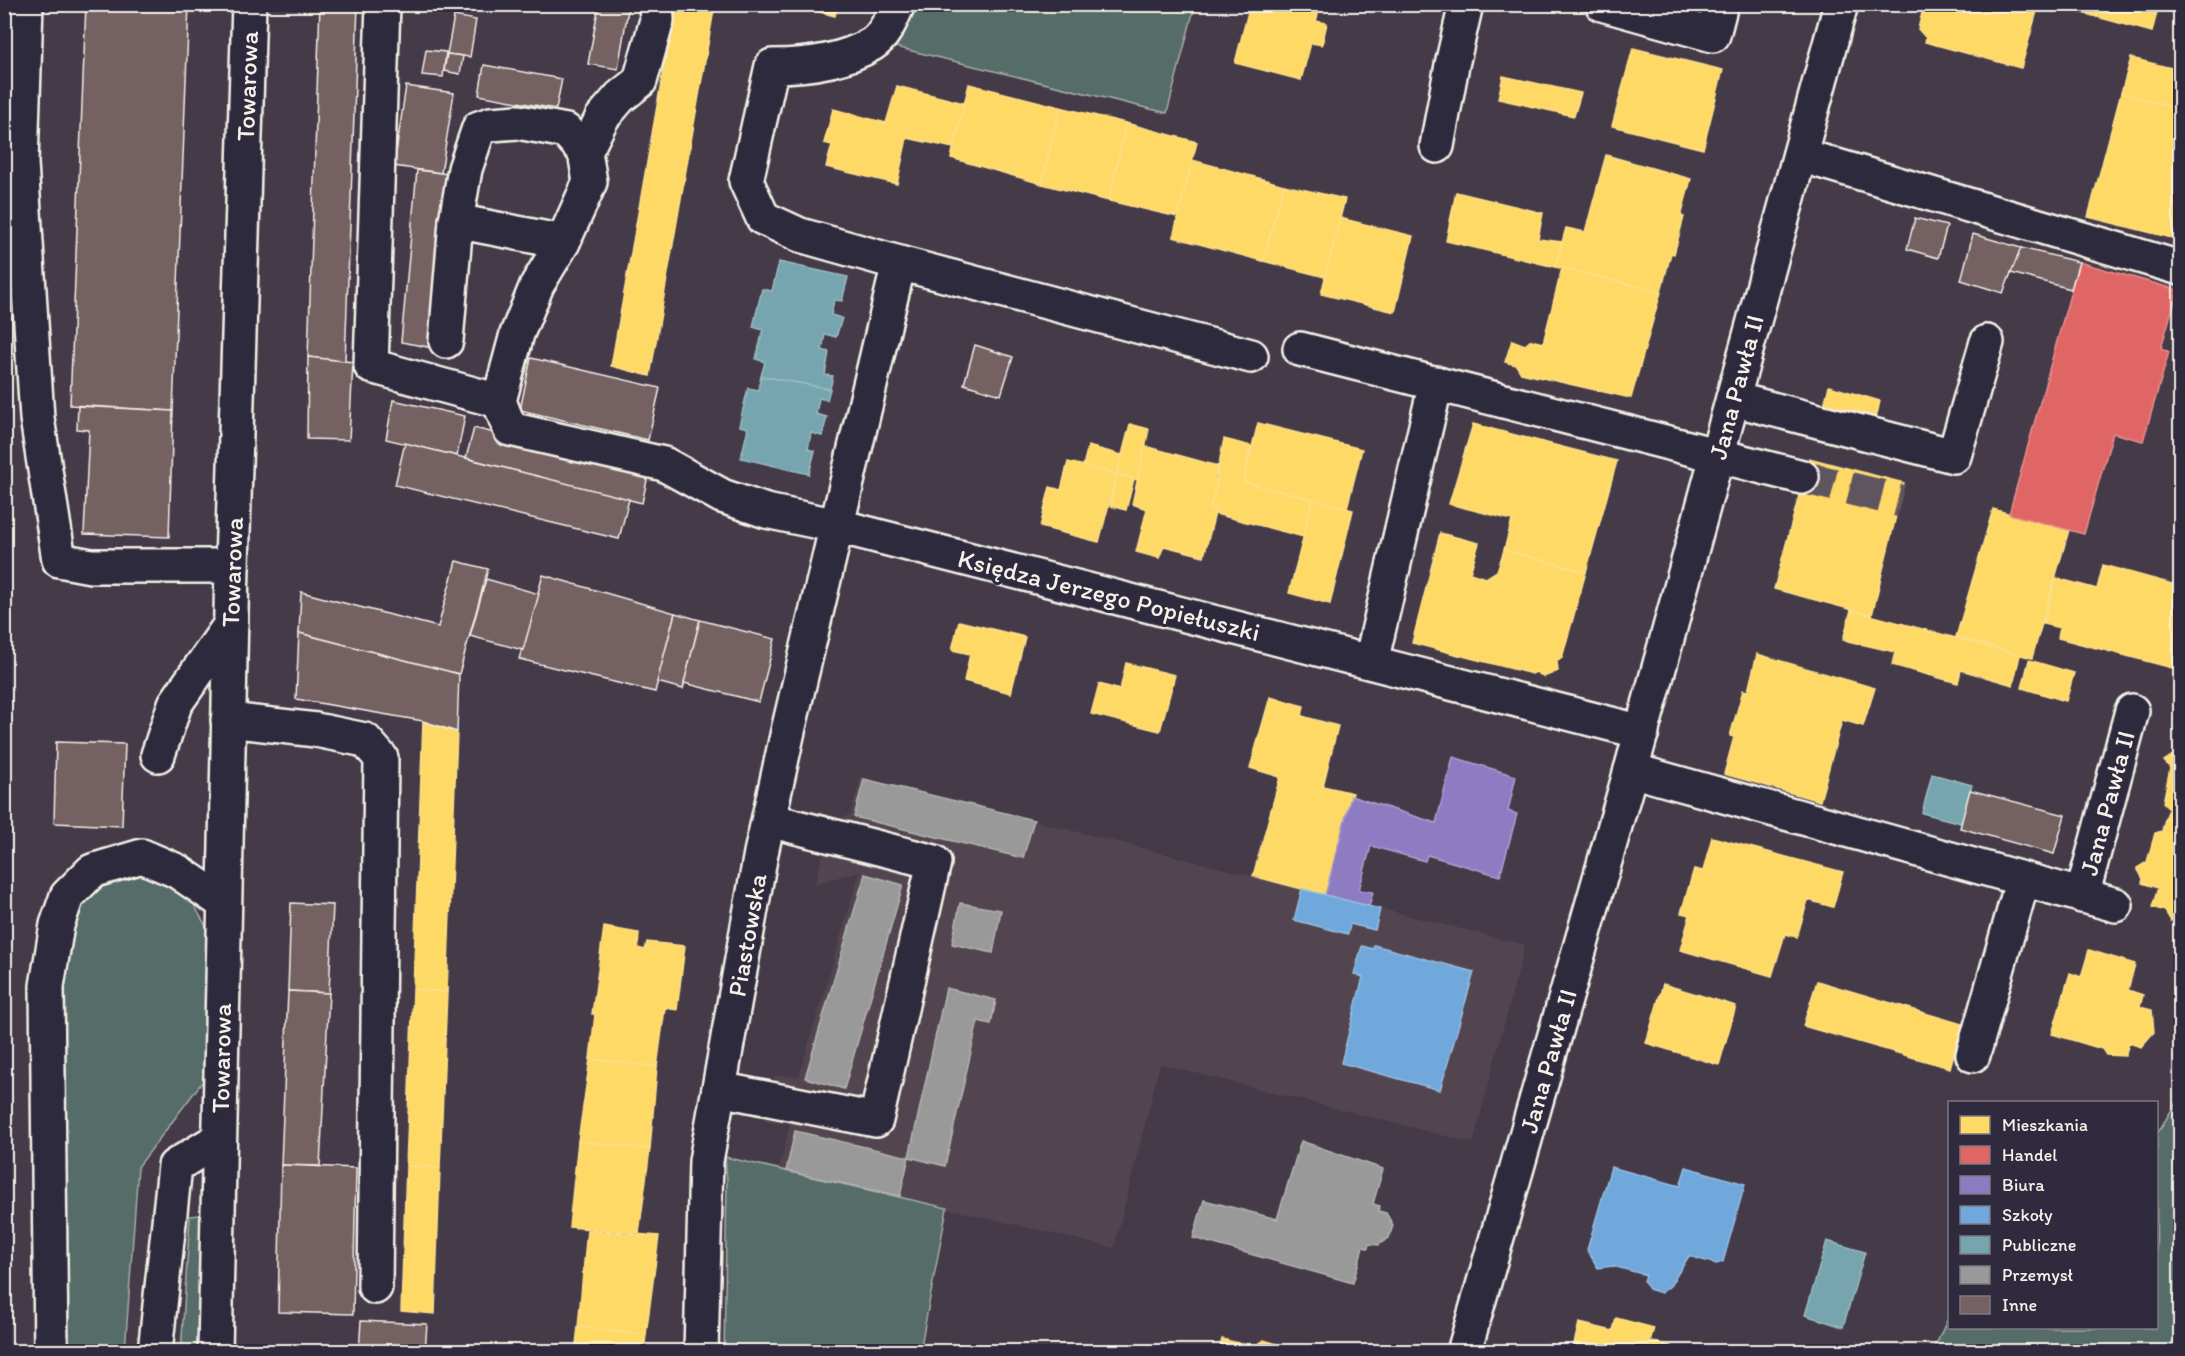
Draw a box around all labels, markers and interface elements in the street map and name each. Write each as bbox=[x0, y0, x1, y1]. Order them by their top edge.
street label: Towarowa bbox=[229, 30, 265, 142]
street label: Jana Pawła II bbox=[1701, 311, 1771, 463]
street label: Towarowa bbox=[214, 516, 250, 628]
street label: Księdza Jerzego Popiełuszki bbox=[954, 542, 1264, 648]
street label: Jana Pawła II bbox=[2072, 727, 2142, 879]
street label: Piastowska bbox=[720, 870, 774, 999]
street label: Jana Pawła II bbox=[1512, 985, 1584, 1137]
street label: Towarowa bbox=[204, 1002, 238, 1113]
legend bbox=[1948, 1101, 2158, 1329]
text: Mieszkania bbox=[2002, 1114, 2088, 1136]
text: Handel bbox=[2002, 1144, 2057, 1166]
text: Biura bbox=[2002, 1174, 2045, 1196]
text: Szkoły bbox=[2002, 1204, 2053, 1226]
text: Publiczne bbox=[2002, 1234, 2076, 1256]
text: Przemysł bbox=[2002, 1264, 2073, 1286]
text: Inne bbox=[2002, 1294, 2037, 1316]

